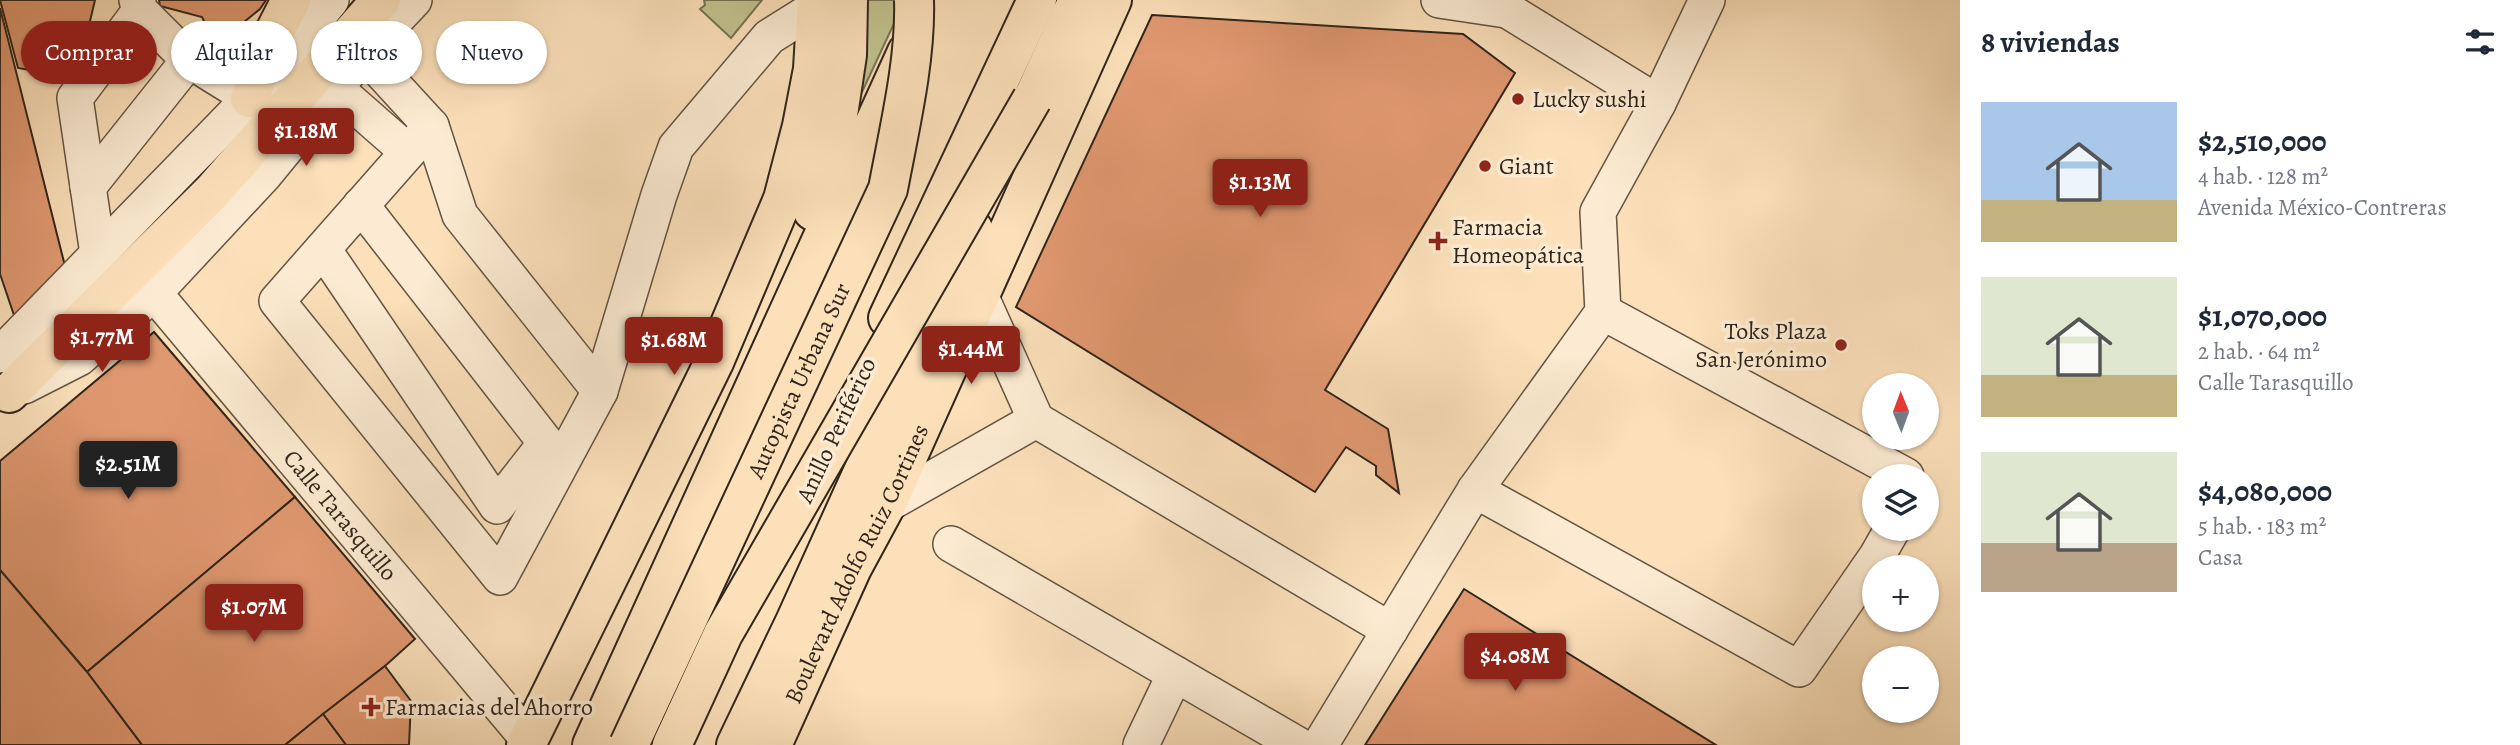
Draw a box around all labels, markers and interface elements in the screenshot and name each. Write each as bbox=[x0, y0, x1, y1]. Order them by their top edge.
chip: Comprar bbox=[21, 21, 157, 84]
chip: Alquilar bbox=[171, 21, 297, 84]
chip: Filtros bbox=[311, 21, 422, 84]
chip: Nuevo bbox=[436, 21, 547, 84]
text: 8 viviendas bbox=[1981, 22, 2120, 62]
icon: filters bbox=[2461, 23, 2499, 61]
place label: Lucky sushi bbox=[1532, 83, 1647, 115]
marker: Lucky sushi bbox=[1510, 91, 1526, 107]
pin: $1.18M bbox=[249, 108, 363, 168]
text: $1.18M bbox=[274, 115, 338, 146]
text: $2,510,000 bbox=[2198, 121, 2327, 161]
icon: home bbox=[2037, 130, 2121, 214]
place label: Giant bbox=[1499, 150, 1554, 182]
marker: Giant bbox=[1477, 158, 1493, 174]
pin: $1.13M bbox=[1203, 160, 1317, 219]
text: 4 hab. · 128 m² bbox=[2198, 161, 2328, 192]
text: $1.13M bbox=[1229, 166, 1291, 197]
text: Avenida México-Contreras bbox=[2198, 192, 2447, 223]
place label: Farmacia Homeopática bbox=[1452, 211, 1585, 271]
marker: Farmacia Homeopática bbox=[1430, 233, 1446, 249]
street label: Autopista Urbana Sur bbox=[739, 278, 858, 484]
text: $1,070,000 bbox=[2198, 296, 2327, 336]
icon: home bbox=[2037, 305, 2121, 389]
pin: $1.77M bbox=[45, 314, 159, 374]
place label: Toks Plaza San Jerónimo bbox=[1695, 315, 1828, 375]
pin: $1.68M bbox=[617, 318, 731, 377]
text: $1.77M bbox=[70, 321, 134, 352]
text: $1.68M bbox=[641, 324, 707, 355]
pin: $1.44M bbox=[914, 326, 1028, 386]
text: $1.44M bbox=[938, 333, 1004, 364]
text: 2 hab. · 64 m² bbox=[2198, 336, 2320, 367]
marker: Toks Plaza San Jerónimo bbox=[1833, 337, 1849, 353]
street label: Anillo Periférico bbox=[788, 352, 884, 509]
text: Calle Tarasquillo bbox=[2198, 367, 2353, 398]
north arrow bbox=[1862, 373, 1939, 450]
map controls bbox=[1862, 373, 1939, 723]
street label: Boulevard Adolfo Ruiz Cortines bbox=[777, 419, 936, 709]
pin: $2.51M bbox=[71, 442, 185, 501]
street label: Calle Tarasquillo bbox=[276, 443, 405, 588]
text: $2.51M bbox=[95, 448, 161, 479]
button: layers bbox=[1862, 464, 1939, 541]
text: $4,080,000 bbox=[2198, 471, 2332, 511]
icon: home bbox=[2037, 480, 2121, 564]
text: 5 hab. · 183 m² bbox=[2198, 511, 2326, 542]
text: Casa bbox=[2198, 542, 2243, 573]
button: + bbox=[1862, 555, 1939, 632]
pin: $1.07M bbox=[197, 584, 311, 644]
text: $1.07M bbox=[221, 591, 287, 622]
pin: $4.08M bbox=[1458, 634, 1572, 693]
text: $4.08M bbox=[1480, 640, 1550, 671]
button: − bbox=[1862, 646, 1939, 723]
place label: Farmacias del Ahorro bbox=[385, 691, 593, 723]
marker: Farmacias del Ahorro bbox=[363, 699, 379, 715]

